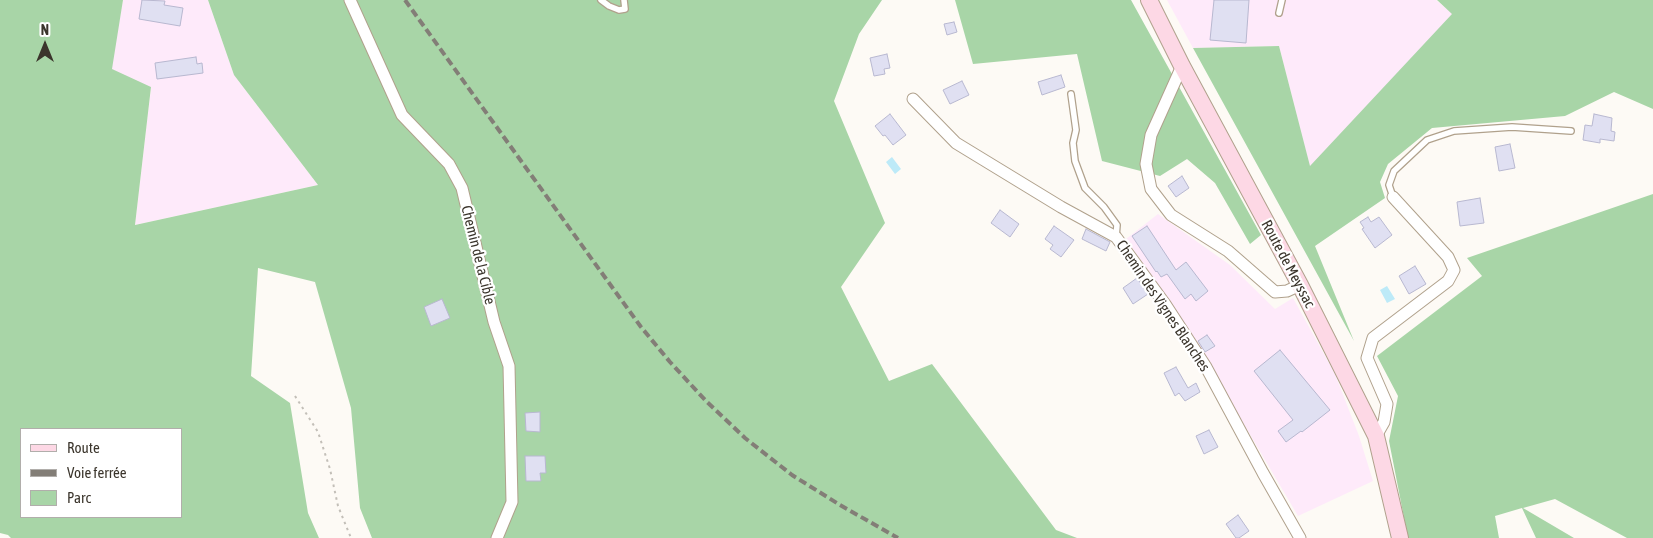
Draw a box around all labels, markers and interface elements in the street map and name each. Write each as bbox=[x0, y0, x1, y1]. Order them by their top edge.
north arrow bbox=[20, 20, 70, 70]
text: N bbox=[41, 22, 49, 38]
street label: Chemin de la Cible bbox=[457, 204, 499, 306]
street label: Route de Meyssac bbox=[1257, 217, 1319, 311]
street label: Chemin des Vignes Blanches bbox=[1112, 237, 1214, 375]
legend bbox=[20, 428, 182, 518]
text: Route bbox=[67, 439, 100, 456]
text: Voie ferrée bbox=[67, 464, 127, 481]
text: Parc bbox=[67, 489, 91, 506]

